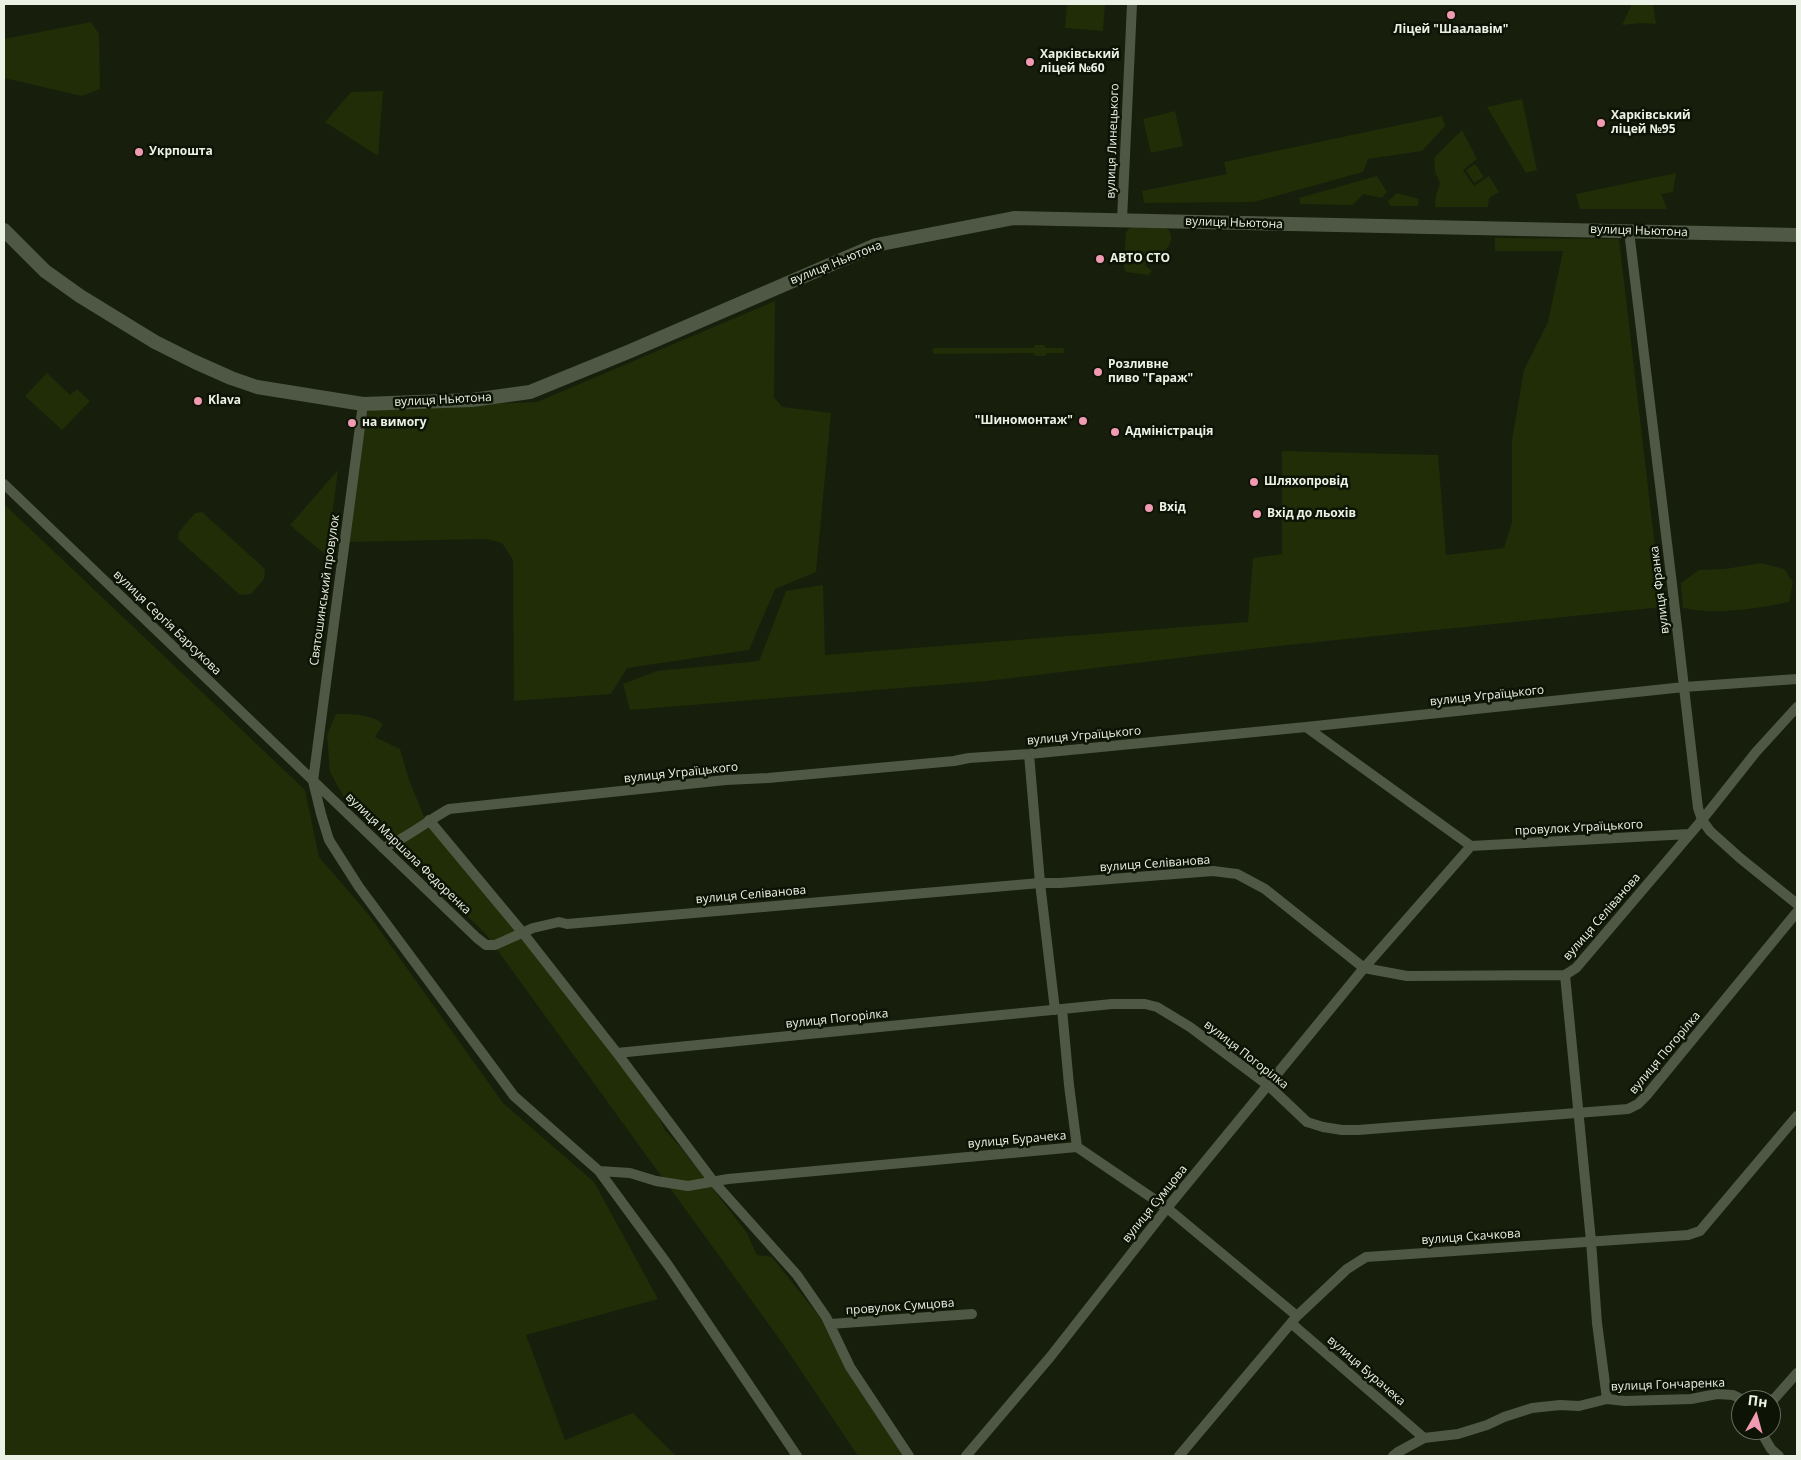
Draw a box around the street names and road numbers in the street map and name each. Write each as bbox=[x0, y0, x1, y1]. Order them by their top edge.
street label: вулиця Линецького bbox=[1104, 83, 1122, 199]
street label: вулиця Ньютона bbox=[1185, 214, 1283, 232]
street label: вулиця Ньютона bbox=[1590, 222, 1688, 240]
street label: вулиця Ньютона bbox=[788, 238, 884, 288]
street label: вулиця Ньютона bbox=[394, 390, 492, 410]
street label: Святошинський провулок bbox=[307, 514, 343, 666]
street label: вулиця Франка bbox=[1647, 545, 1673, 635]
street label: вулиця Сергія Барсукова bbox=[110, 568, 224, 678]
street label: вулиця Уграїцького bbox=[1429, 683, 1545, 709]
street label: вулиця Уграїцького bbox=[1026, 724, 1142, 748]
street label: вулиця Уграїцького bbox=[623, 760, 739, 786]
street label: вулиця Маршала Федоренка bbox=[342, 790, 474, 918]
street label: провулок Уграїцького bbox=[1515, 817, 1643, 839]
street label: вулиця Селіванова bbox=[1099, 853, 1211, 875]
street label: вулиця Селіванова bbox=[1560, 870, 1644, 964]
street label: вулиця Селіванова bbox=[695, 883, 807, 907]
street label: вулиця Погорілка bbox=[785, 1006, 889, 1032]
street label: вулиця Погорілка bbox=[1626, 1009, 1704, 1097]
street label: вулиця Погорілка bbox=[1201, 1018, 1291, 1092]
street label: вулиця Бурачека bbox=[967, 1129, 1067, 1151]
street label: вулиця Сумцова bbox=[1119, 1162, 1191, 1246]
street label: вулиця Скачкова bbox=[1421, 1226, 1521, 1248]
street label: провулок Сумцова bbox=[845, 1296, 955, 1318]
street label: вулиця Бурачека bbox=[1324, 1333, 1408, 1409]
street label: вулиця Гончаренка bbox=[1611, 1376, 1725, 1394]

